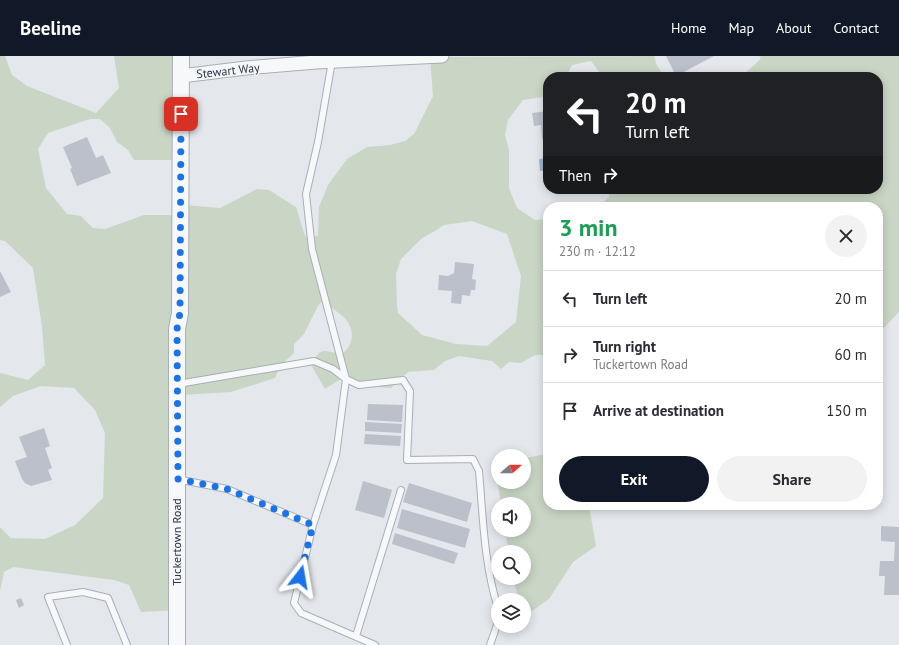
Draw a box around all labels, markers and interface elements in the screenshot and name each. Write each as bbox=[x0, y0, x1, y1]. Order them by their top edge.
text: Beeline bbox=[20, 16, 81, 40]
text: Home bbox=[671, 19, 706, 37]
text: Map bbox=[728, 19, 754, 37]
text: About bbox=[776, 19, 812, 37]
text: Contact bbox=[834, 19, 879, 37]
street label: Stewart Way bbox=[196, 60, 261, 81]
text: 20 m bbox=[625, 84, 686, 121]
icon: left bbox=[559, 88, 611, 140]
pin bbox=[164, 97, 198, 131]
icon: arrive bbox=[170, 103, 192, 125]
text: Turn left bbox=[625, 120, 690, 143]
icon: right bbox=[599, 164, 621, 186]
text: Then bbox=[559, 166, 591, 185]
text: 3 min bbox=[559, 212, 618, 243]
button: close bbox=[825, 215, 867, 257]
text: 230 m · 12:12 bbox=[559, 243, 636, 260]
icon: left bbox=[559, 288, 581, 310]
text: Turn left bbox=[593, 289, 647, 308]
text: 20 m bbox=[834, 289, 867, 308]
text: Turn right bbox=[593, 337, 656, 356]
icon: right bbox=[559, 344, 581, 366]
text: 60 m bbox=[834, 345, 867, 364]
text: Tuckertown Road bbox=[593, 356, 688, 373]
icon: arrive bbox=[559, 400, 581, 422]
text: Arrive at destination bbox=[593, 401, 724, 420]
text: 150 m bbox=[826, 401, 867, 420]
north arrow bbox=[491, 449, 531, 489]
map controls bbox=[491, 449, 531, 633]
button: Exit bbox=[559, 456, 709, 502]
button: Share bbox=[717, 456, 867, 502]
button: sound bbox=[491, 497, 531, 537]
street label: Tuckertown Road bbox=[169, 498, 184, 586]
button: search bbox=[491, 545, 531, 585]
position arrow bbox=[279, 556, 321, 598]
button: layers bbox=[491, 593, 531, 633]

